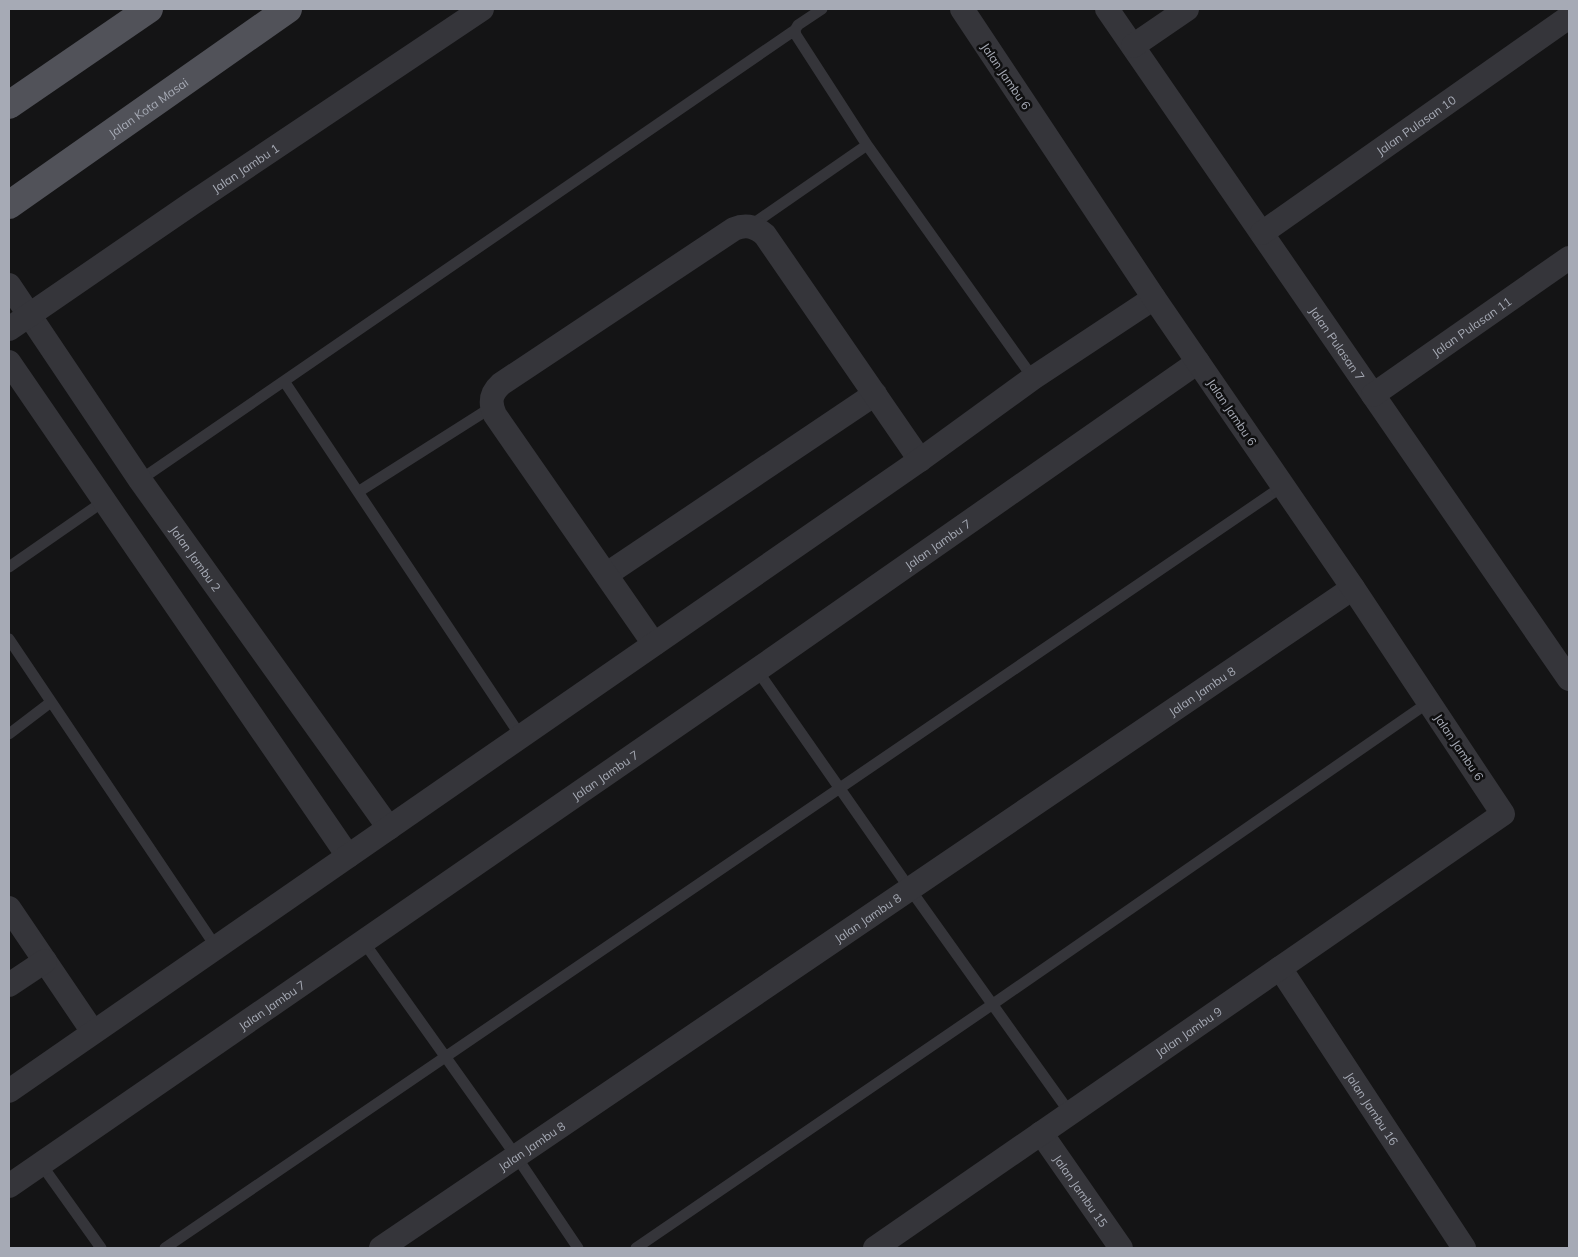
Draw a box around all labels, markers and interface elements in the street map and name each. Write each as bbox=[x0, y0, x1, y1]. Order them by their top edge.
street label: Jalan Jambu 6 bbox=[978, 40, 1034, 112]
street label: Jalan Kota Masai bbox=[105, 74, 191, 140]
street label: Jalan Pulasan 10 bbox=[1373, 92, 1458, 158]
street label: Jalan Jambu 1 bbox=[209, 140, 282, 196]
street label: Jalan Pulasan 11 bbox=[1429, 293, 1514, 359]
street label: Jalan Pulasan 7 bbox=[1307, 303, 1368, 383]
street label: Jalan Jambu 6 bbox=[1204, 376, 1260, 448]
street label: Jalan Jambu 7 bbox=[901, 516, 974, 572]
street label: Jalan Jambu 2 bbox=[167, 522, 225, 594]
street label: Jalan Jambu 8 bbox=[1165, 663, 1238, 719]
street label: Jalan Jambu 6 bbox=[1431, 711, 1487, 783]
street label: Jalan Jambu 7 bbox=[569, 747, 641, 803]
street label: Jalan Jambu 8 bbox=[831, 890, 904, 946]
street label: Jalan Jambu 7 bbox=[235, 977, 308, 1033]
street label: Jalan Jambu 9 bbox=[1152, 1003, 1225, 1060]
street label: Jalan Jambu 16 bbox=[1343, 1069, 1402, 1148]
street label: Jalan Jambu 8 bbox=[495, 1118, 568, 1174]
street label: Jalan Jambu 15 bbox=[1051, 1151, 1111, 1230]

